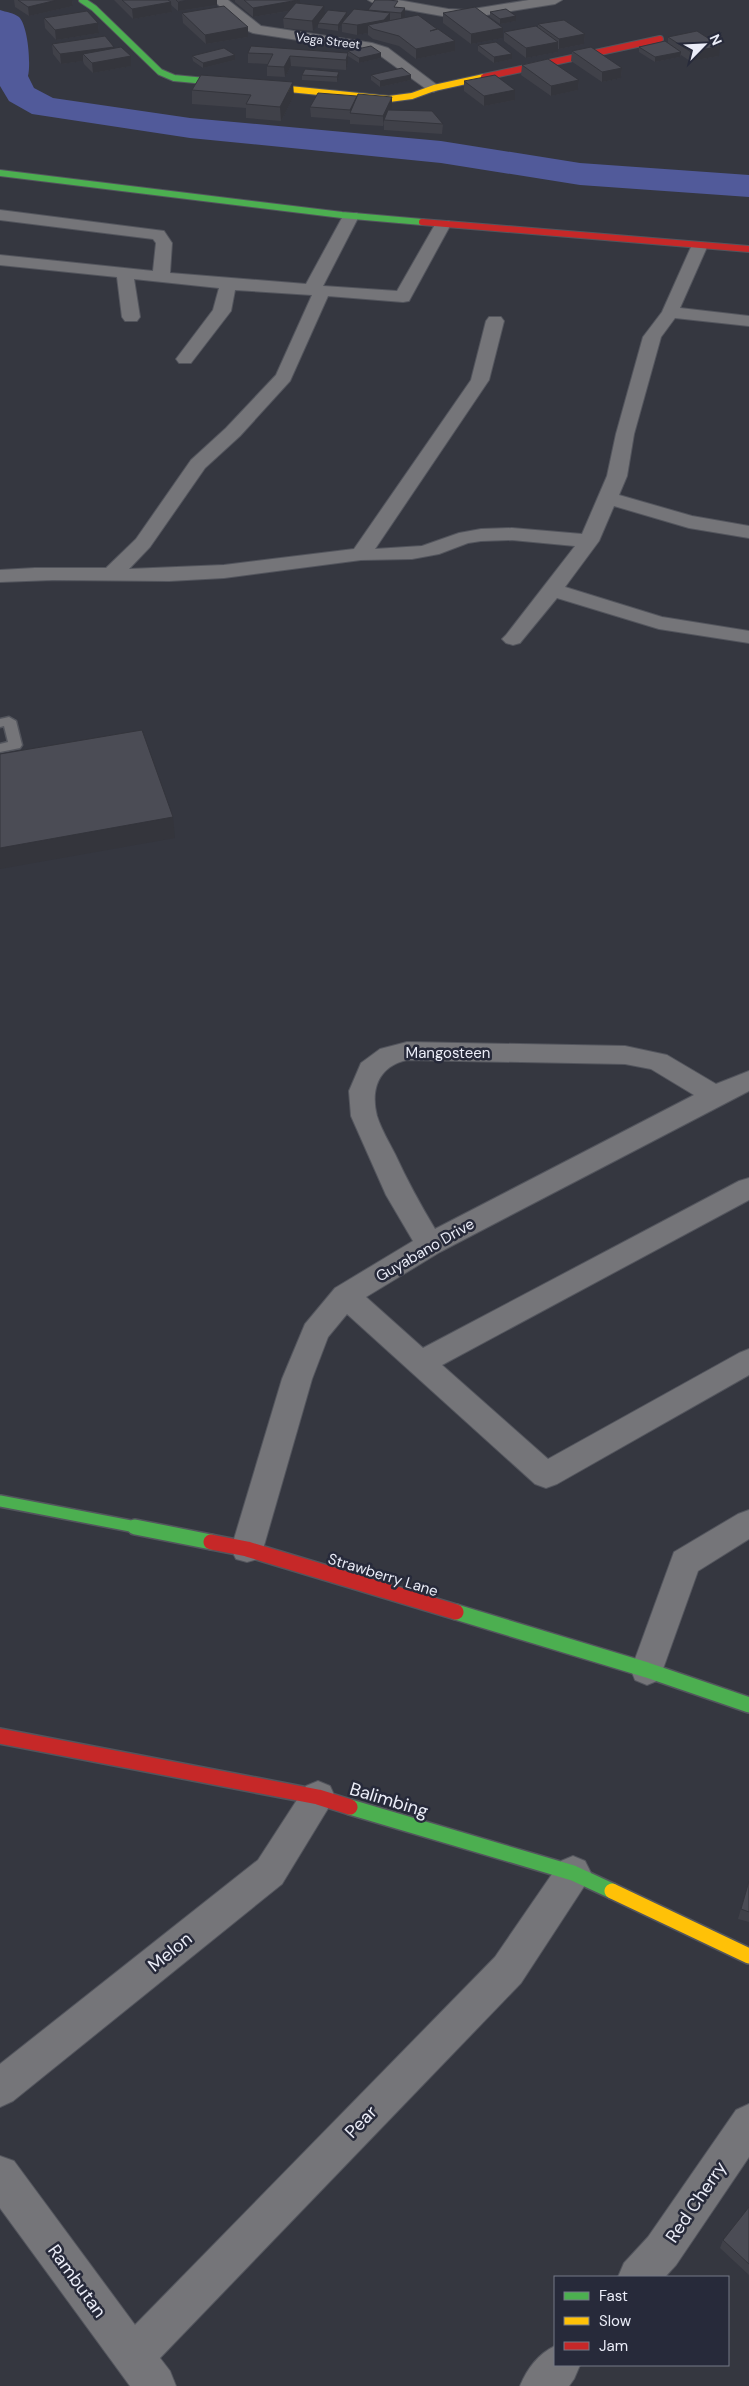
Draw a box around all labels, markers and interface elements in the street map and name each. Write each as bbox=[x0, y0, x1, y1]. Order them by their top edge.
north arrow bbox=[679, 20, 729, 70]
street label: Vega Street bbox=[295, 29, 361, 53]
text: N bbox=[706, 31, 726, 48]
street label: Mangosteen bbox=[406, 1043, 490, 1063]
street label: Guyabano Drive bbox=[372, 1214, 478, 1286]
street label: Strawberry Lane bbox=[326, 1549, 440, 1601]
street label: Balimbing bbox=[347, 1777, 431, 1823]
street label: Melon bbox=[143, 1927, 197, 1977]
street label: Pear bbox=[340, 2100, 383, 2144]
street label: Red Cherry bbox=[660, 2157, 732, 2247]
street label: Rambutan bbox=[42, 2240, 112, 2322]
legend bbox=[554, 2276, 729, 2366]
text: Fast bbox=[599, 2286, 628, 2306]
text: Slow bbox=[599, 2311, 632, 2331]
text: Jam bbox=[599, 2336, 628, 2356]

